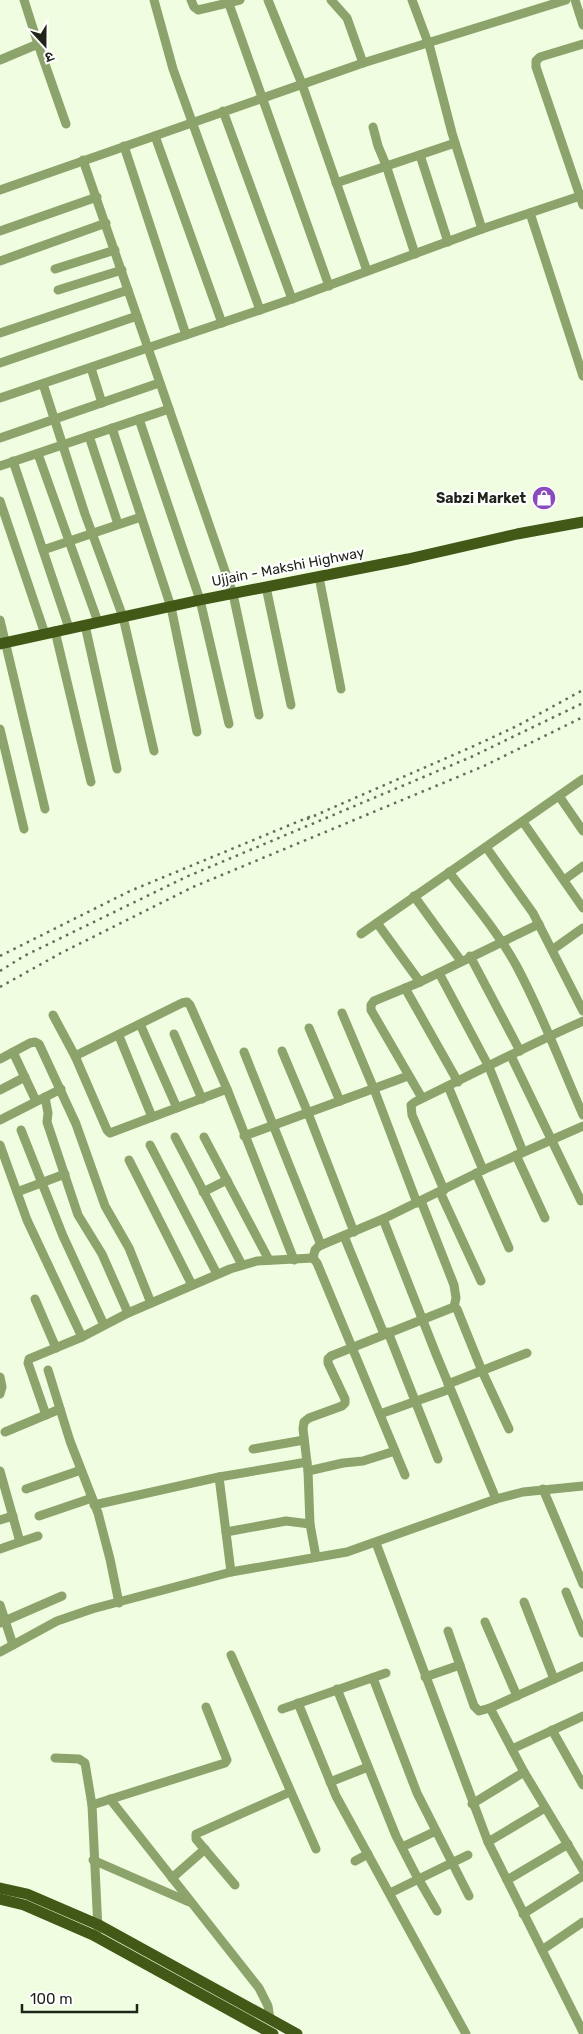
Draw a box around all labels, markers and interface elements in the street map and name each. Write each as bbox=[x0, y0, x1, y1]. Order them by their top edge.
north arrow bbox=[20, 20, 70, 70]
text: उ bbox=[42, 47, 56, 66]
shop icon: Sabzi Market bbox=[531, 485, 557, 511]
place label: Sabzi Market bbox=[436, 490, 526, 507]
street label: Ujjain - Makshi Highway bbox=[210, 544, 366, 590]
scale bar bbox=[22, 1982, 138, 2014]
text: 100 m bbox=[30, 1990, 72, 2008]

